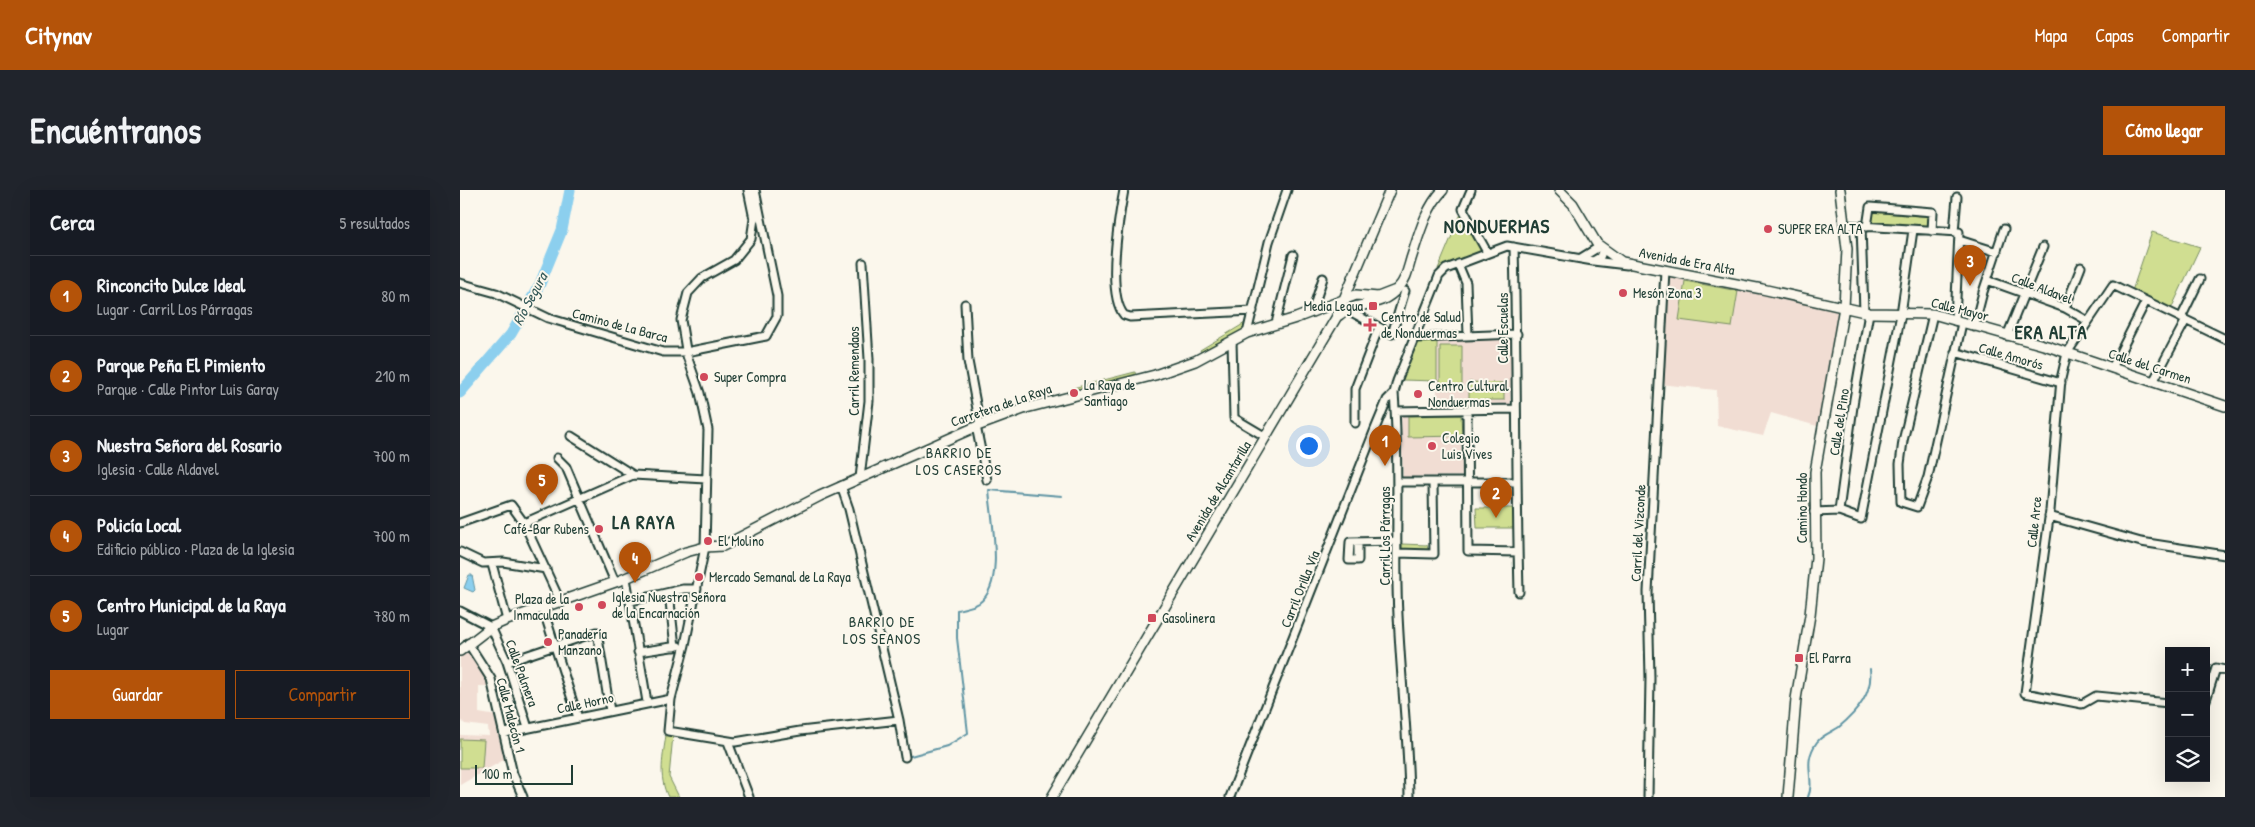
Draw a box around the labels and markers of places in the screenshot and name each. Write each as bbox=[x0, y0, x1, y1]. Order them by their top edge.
place label: SUPER ERA ALTA bbox=[1778, 219, 1863, 238]
marker: SUPER ERA ALTA bbox=[1762, 223, 1774, 235]
pin: 3 bbox=[1954, 245, 1986, 286]
place label: Mesón Zona 3 bbox=[1633, 283, 1702, 302]
marker: Mesón Zona 3 bbox=[1617, 287, 1629, 299]
place label: Media Legua bbox=[1304, 296, 1364, 316]
marker: Media Legua bbox=[1367, 300, 1379, 312]
place label: Centro de Salud de Nonduermas bbox=[1381, 307, 1461, 342]
marker: Centro de Salud de Nonduermas bbox=[1363, 318, 1377, 332]
place label: Super Compra bbox=[714, 367, 786, 387]
marker: Super Compra bbox=[698, 371, 710, 383]
place label: La Raya de Santiago bbox=[1084, 375, 1136, 411]
place label: Centro Cultural Nonduermas bbox=[1428, 376, 1509, 411]
marker: La Raya de Santiago bbox=[1068, 387, 1080, 399]
marker: Centro Cultural Nonduermas bbox=[1412, 388, 1424, 400]
pin: 1 bbox=[1369, 425, 1401, 466]
place label: Colegio Luis Vives bbox=[1442, 428, 1492, 463]
marker: Colegio Luis Vives bbox=[1426, 440, 1438, 452]
pin: 5 bbox=[526, 464, 558, 505]
pin: 2 bbox=[1480, 477, 1512, 518]
place label: Café-Bar Rubens bbox=[503, 519, 589, 538]
marker: Café-Bar Rubens bbox=[593, 523, 605, 535]
place label: El Molino bbox=[718, 531, 764, 550]
marker: El Molino bbox=[702, 535, 714, 547]
pin: 4 bbox=[619, 542, 651, 583]
place label: Mercado Semanal de La Raya bbox=[709, 567, 851, 587]
marker: Mercado Semanal de La Raya bbox=[693, 571, 705, 583]
place label: Iglesia Nuestra Señora de la Encarnación bbox=[612, 587, 726, 622]
place label: Plaza de la Inmaculada bbox=[513, 589, 570, 624]
marker: Iglesia Nuestra Señora de la Encarnación bbox=[596, 599, 608, 611]
marker: Plaza de la Inmaculada bbox=[573, 601, 585, 613]
place label: Gasolinera bbox=[1162, 608, 1215, 627]
marker: Gasolinera bbox=[1146, 612, 1158, 624]
place label: Panadería Manzano bbox=[558, 624, 608, 659]
marker: Panadería Manzano bbox=[542, 636, 554, 648]
place label: El Parra bbox=[1809, 648, 1851, 667]
marker: El Parra bbox=[1793, 652, 1805, 664]

